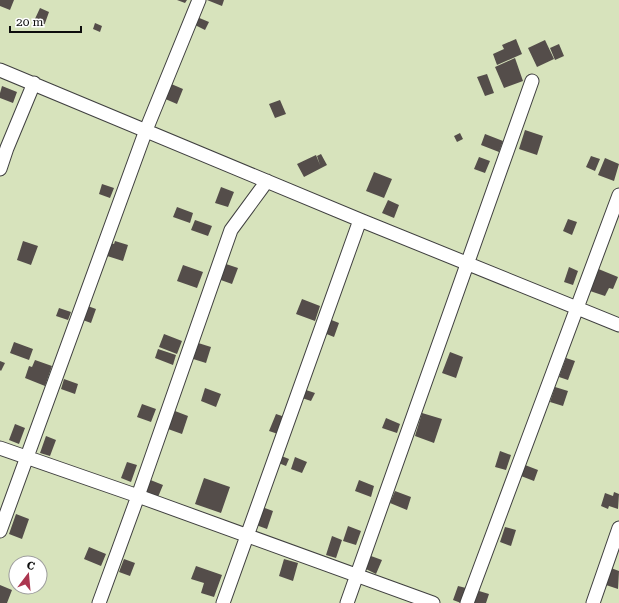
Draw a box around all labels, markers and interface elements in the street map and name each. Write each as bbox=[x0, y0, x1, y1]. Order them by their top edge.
scale bar bbox=[10, 8, 81, 34]
text: 20 m bbox=[16, 15, 43, 29]
north arrow bbox=[8, 555, 48, 595]
text: С bbox=[25, 559, 36, 573]

